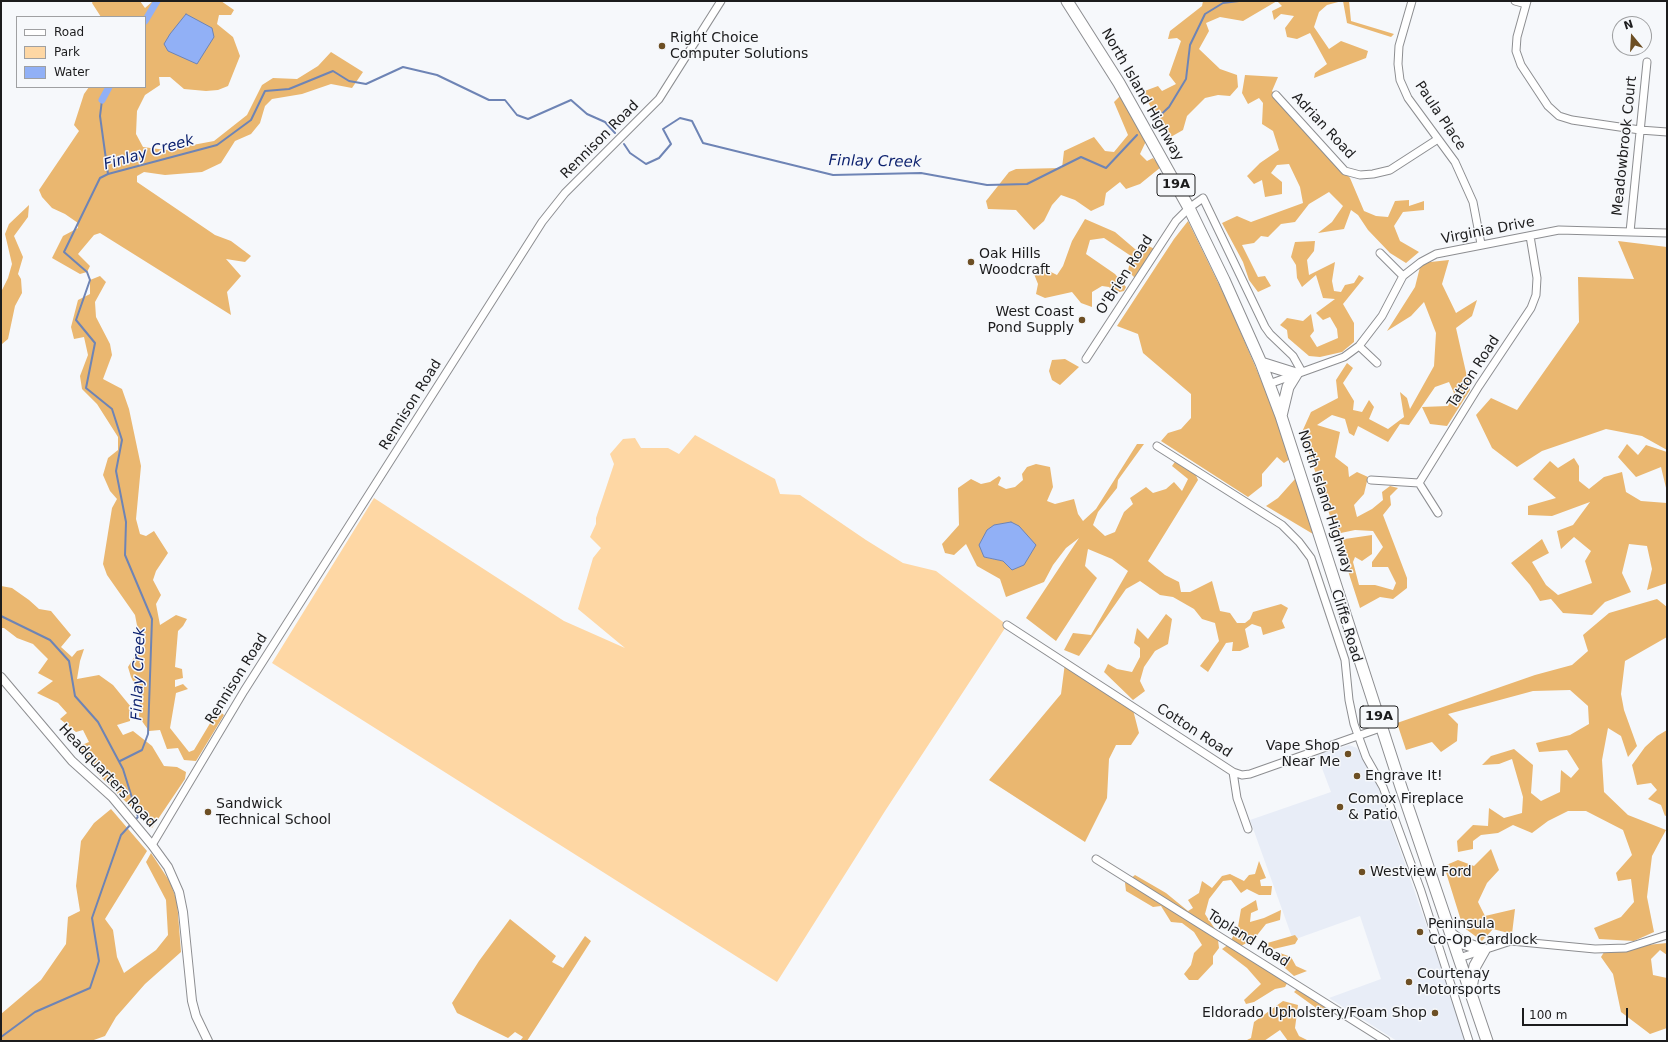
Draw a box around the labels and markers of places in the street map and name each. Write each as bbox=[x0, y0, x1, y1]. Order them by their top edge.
place label: Right Choice Computer Solutions bbox=[670, 30, 808, 62]
marker: Right Choice Computer Solutions bbox=[657, 41, 667, 51]
place label: Oak Hills Woodcraft bbox=[979, 246, 1050, 278]
marker: Oak Hills Woodcraft bbox=[966, 257, 976, 267]
place label: West Coast Pond Supply bbox=[988, 304, 1074, 336]
marker: West Coast Pond Supply bbox=[1077, 315, 1087, 325]
place label: Vape Shop Near Me bbox=[1266, 738, 1340, 770]
marker: Vape Shop Near Me bbox=[1343, 749, 1353, 759]
place label: Engrave It! bbox=[1365, 768, 1443, 784]
marker: Engrave It! bbox=[1352, 771, 1362, 781]
place label: Comox Fireplace & Patio bbox=[1348, 791, 1464, 824]
place label: Sandwick Technical School bbox=[216, 796, 331, 828]
marker: Comox Fireplace & Patio bbox=[1335, 802, 1345, 812]
marker: Sandwick Technical School bbox=[203, 807, 213, 817]
place label: Westview Ford bbox=[1370, 864, 1472, 880]
marker: Westview Ford bbox=[1357, 867, 1367, 877]
place label: Peninsula Co-Op Cardlock bbox=[1428, 916, 1537, 948]
marker: Peninsula Co-Op Cardlock bbox=[1415, 927, 1425, 937]
place label: Courtenay Motorsports bbox=[1417, 966, 1501, 998]
marker: Courtenay Motorsports bbox=[1404, 977, 1414, 987]
place label: Eldorado Upholstery/Foam Shop bbox=[1202, 1005, 1427, 1021]
marker: Eldorado Upholstery/Foam Shop bbox=[1430, 1008, 1440, 1018]

